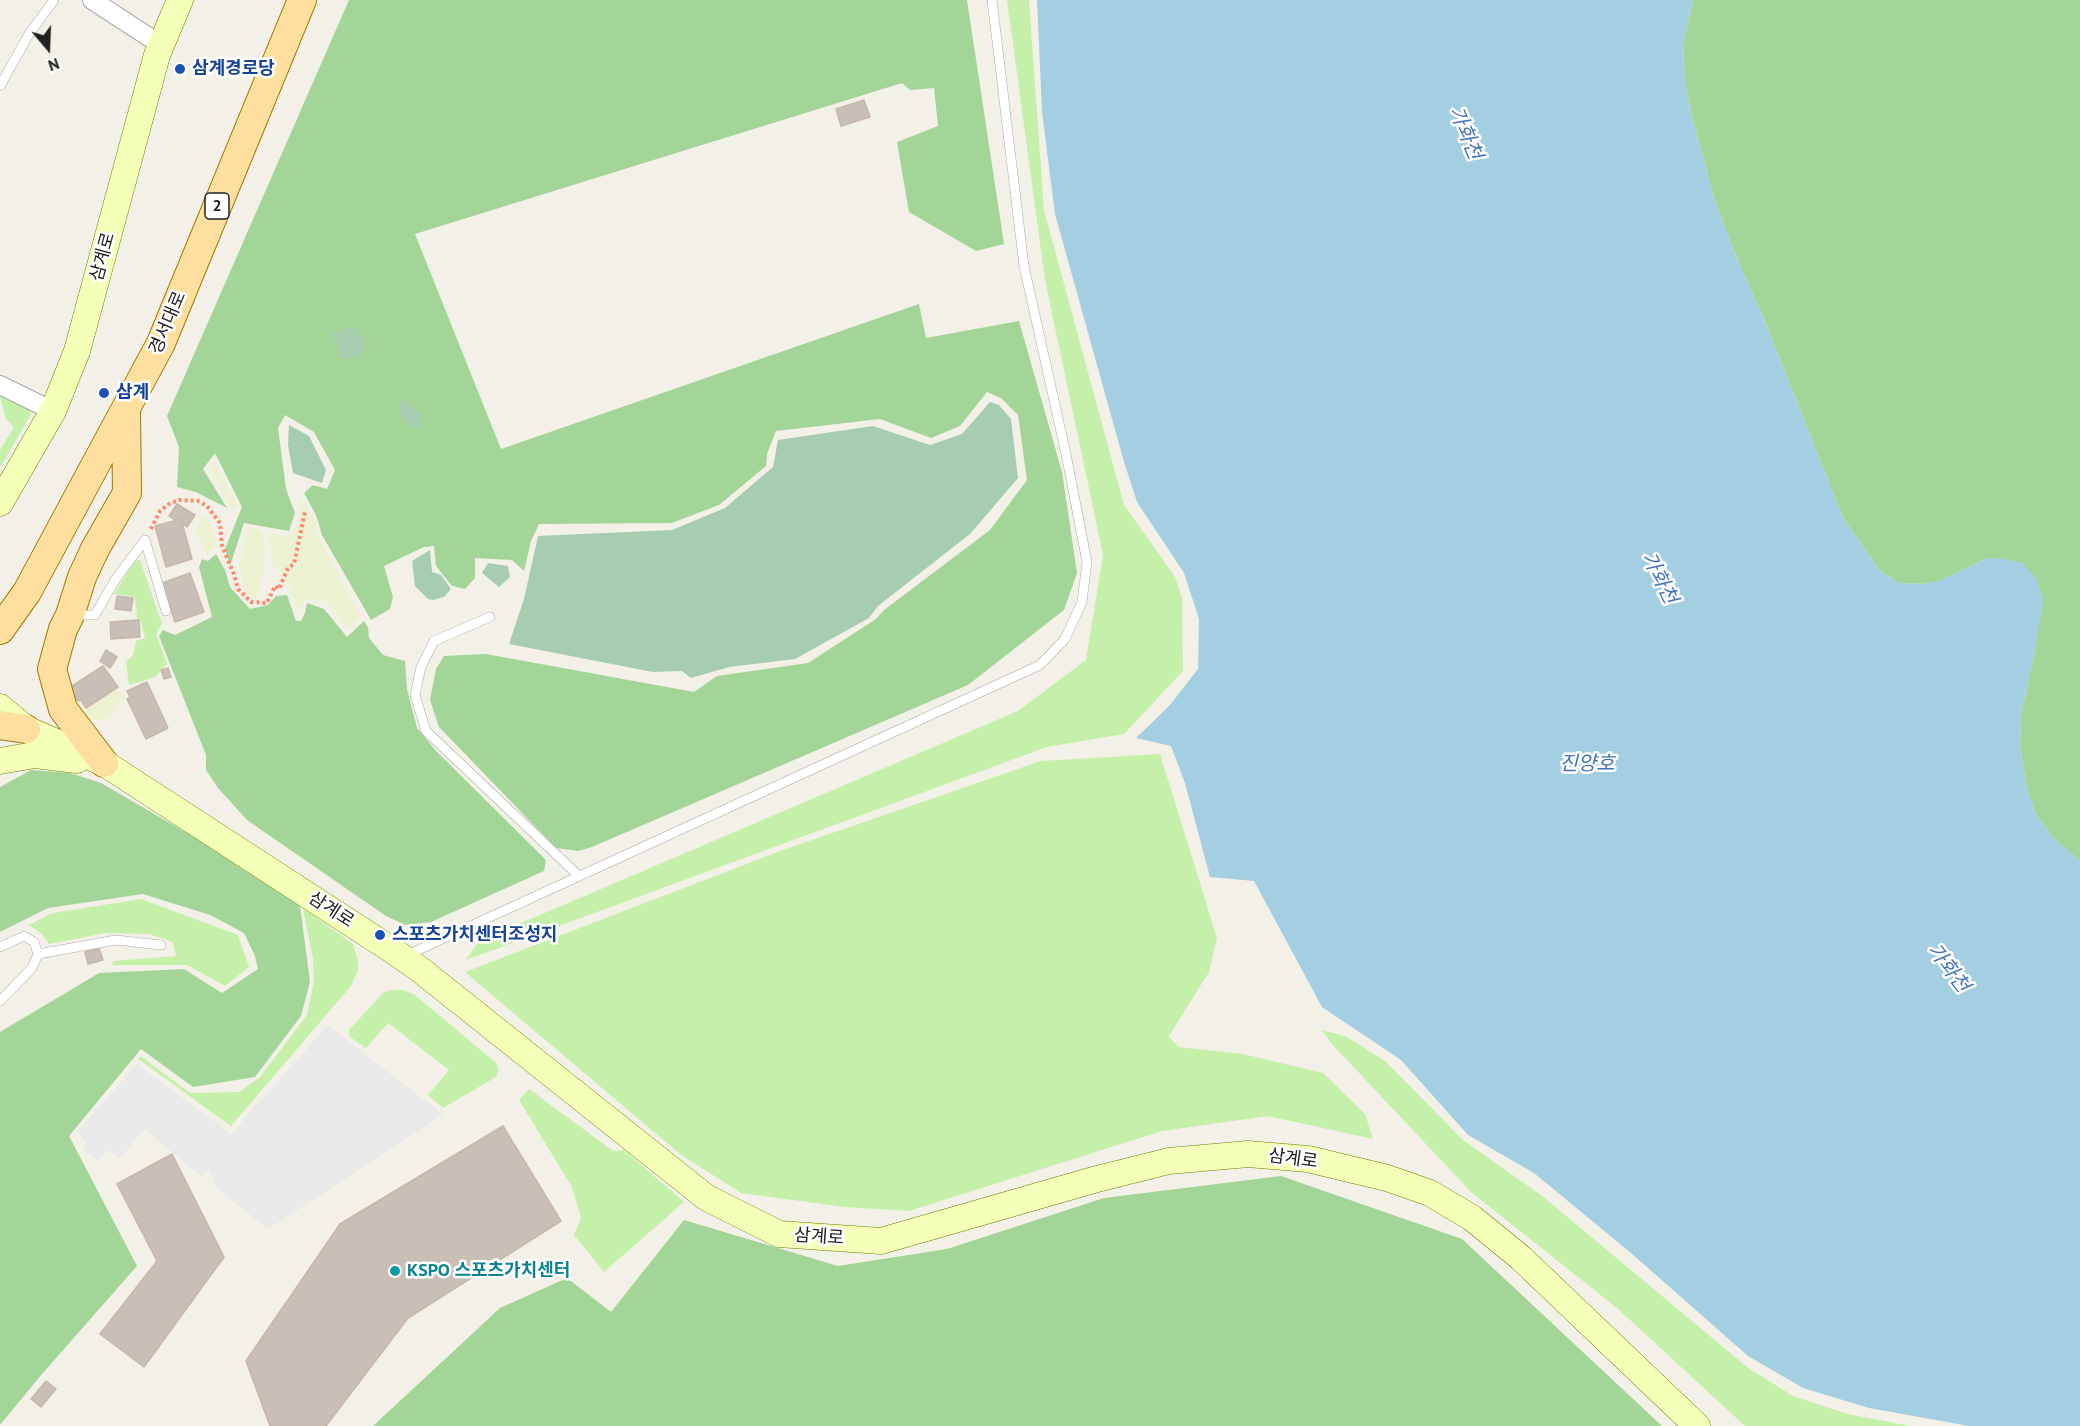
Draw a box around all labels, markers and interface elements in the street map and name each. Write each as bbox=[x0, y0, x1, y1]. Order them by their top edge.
north arrow bbox=[18, 18, 78, 78]
text: N bbox=[46, 54, 62, 76]
place label: 삼계경로당 bbox=[192, 58, 275, 80]
marker: 삼계경로당 bbox=[173, 62, 187, 76]
water label: 가화천 bbox=[1443, 103, 1487, 163]
road number: 2 bbox=[205, 193, 229, 219]
street label: 삼계로 bbox=[86, 230, 120, 284]
street label: 경서대로 bbox=[145, 288, 191, 358]
place label: 삼계 bbox=[116, 382, 149, 404]
marker: 삼계 bbox=[97, 386, 111, 400]
water label: 가화천 bbox=[1636, 548, 1682, 608]
water label: 진양호 bbox=[1559, 752, 1615, 776]
street label: 삼계로 bbox=[304, 887, 358, 933]
place label: 스포츠가치센터조성지 bbox=[392, 924, 558, 946]
marker: 스포츠가치센터조성지 bbox=[373, 928, 387, 942]
water label: 가화천 bbox=[1922, 939, 1974, 997]
street label: 삼계로 bbox=[1267, 1145, 1319, 1173]
street label: 삼계로 bbox=[793, 1224, 845, 1250]
place label: KSPO 스포츠가치센터 bbox=[407, 1260, 570, 1282]
marker: KSPO 스포츠가치센터 bbox=[388, 1264, 402, 1278]

